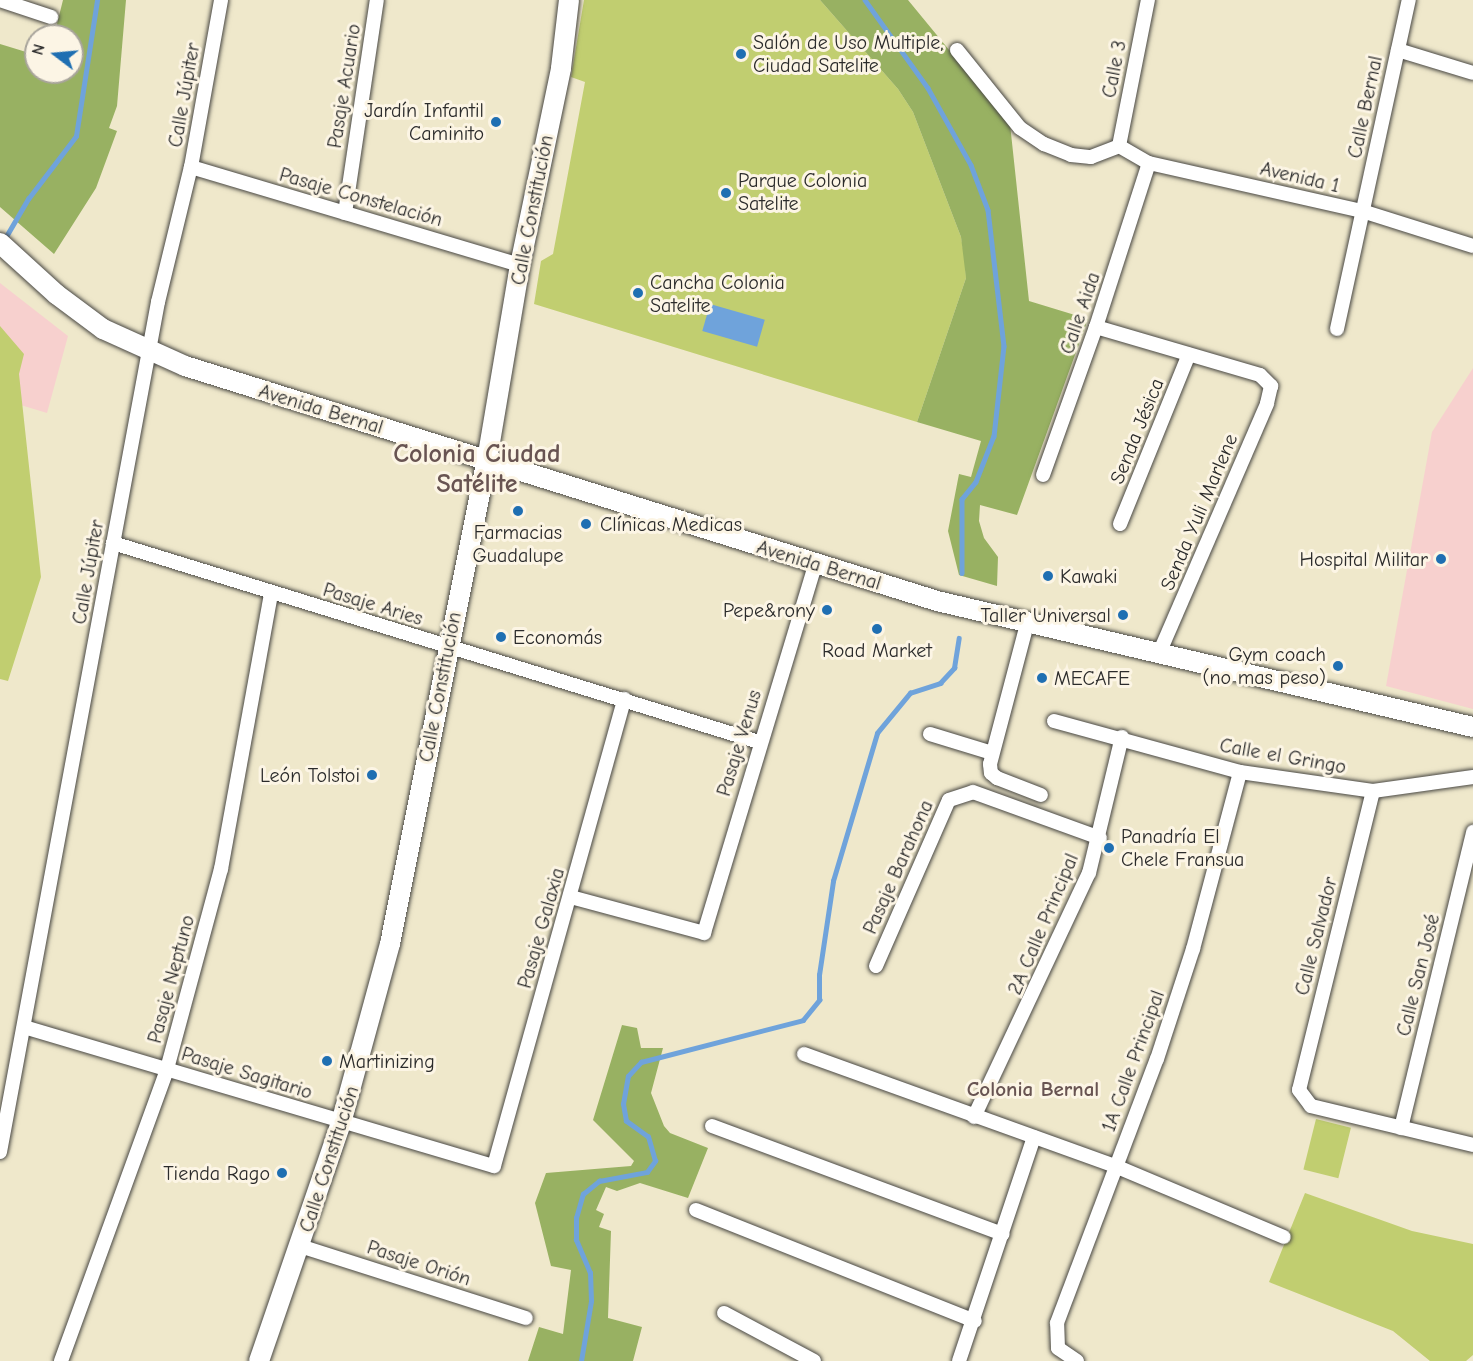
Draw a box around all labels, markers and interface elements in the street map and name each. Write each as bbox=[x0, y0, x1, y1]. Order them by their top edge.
street label: Pasaje Acuario bbox=[322, 22, 366, 150]
north arrow bbox=[24, 24, 84, 84]
place label: Salón de Uso Multiple, Ciudad Satelite bbox=[753, 30, 944, 77]
street label: Calle 3 bbox=[1097, 38, 1131, 100]
street label: Calle Júpiter bbox=[163, 41, 205, 149]
text: N bbox=[29, 42, 49, 57]
marker: Salón de Uso Multiple, Ciudad Satelite bbox=[734, 47, 748, 61]
street label: Calle Bernal bbox=[1342, 54, 1388, 160]
place label: Jardín Infantil Caminito bbox=[364, 98, 484, 145]
marker: Jardín Infantil Caminito bbox=[489, 115, 503, 129]
street label: Calle Constitución bbox=[506, 133, 558, 287]
street label: Avenida 1 bbox=[1258, 156, 1342, 198]
street label: Pasaje Constelación bbox=[277, 162, 445, 232]
place label: Parque Colonia Satelite bbox=[738, 169, 867, 216]
marker: Parque Colonia Satelite bbox=[719, 186, 733, 200]
street label: Calle Aida bbox=[1055, 269, 1105, 357]
place label: Cancha Colonia Satelite bbox=[650, 270, 785, 317]
marker: Cancha Colonia Satelite bbox=[631, 286, 645, 300]
street label: Senda Jésica bbox=[1105, 375, 1169, 487]
street label: Avenida Bernal bbox=[256, 379, 386, 439]
street label: Senda Yuli Marlene bbox=[1155, 430, 1243, 594]
district label: Colonia Ciudad Satélite bbox=[393, 439, 561, 500]
marker: Farmacias Guadalupe bbox=[511, 504, 525, 518]
place label: Clínicas Medicas bbox=[600, 512, 742, 536]
marker: Clínicas Medicas bbox=[577, 515, 595, 533]
street label: Calle Júpiter bbox=[67, 518, 109, 626]
place label: Farmacias Guadalupe bbox=[472, 520, 564, 567]
street label: Avenida Bernal bbox=[754, 535, 884, 595]
place label: Hospital Militar bbox=[1299, 547, 1428, 571]
marker: Hospital Militar bbox=[1432, 550, 1450, 568]
place label: Kawaki bbox=[1060, 564, 1118, 588]
marker: Kawaki bbox=[1041, 569, 1055, 583]
street label: Pasaje Aries bbox=[320, 577, 426, 631]
place label: Pepe&rony bbox=[723, 598, 815, 622]
marker: Pepe&rony bbox=[820, 603, 834, 617]
place label: Taller Universal bbox=[980, 603, 1111, 627]
marker: Taller Universal bbox=[1116, 608, 1130, 622]
street label: Calle Constitución bbox=[414, 610, 466, 764]
marker: Road Market bbox=[870, 622, 884, 636]
place label: Economás bbox=[513, 625, 602, 649]
marker: Economás bbox=[494, 630, 508, 644]
place label: Road Market bbox=[822, 638, 932, 662]
place label: Gym coach (no mas peso) bbox=[1203, 642, 1326, 689]
marker: Gym coach (no mas peso) bbox=[1331, 659, 1345, 673]
place label: MECAFE bbox=[1054, 666, 1130, 690]
marker: MECAFE bbox=[1035, 671, 1049, 685]
street label: Pasaje Venus bbox=[711, 687, 767, 799]
street label: Calle el Gringo bbox=[1218, 733, 1348, 779]
place label: León Tolstoi bbox=[260, 763, 360, 787]
marker: León Tolstoi bbox=[365, 768, 379, 782]
street label: Pasaje Barahona bbox=[858, 796, 938, 938]
place label: Panadría El Chele Fransua bbox=[1121, 825, 1244, 872]
marker: Panadría El Chele Fransua bbox=[1102, 841, 1116, 855]
street label: 2A Calle Principal bbox=[1002, 850, 1084, 998]
street label: Pasaje Galaxia bbox=[512, 865, 570, 991]
street label: Calle Salvador bbox=[1290, 874, 1342, 998]
street label: Calle San José bbox=[1391, 911, 1445, 1039]
street label: Pasaje Neptuno bbox=[142, 912, 200, 1046]
street label: 1A Calle Principal bbox=[1096, 987, 1170, 1135]
street label: Pasaje Sagitario bbox=[179, 1042, 315, 1104]
place label: Martinizing bbox=[339, 1049, 435, 1073]
marker: Martinizing bbox=[320, 1054, 334, 1068]
district label: Colonia Bernal bbox=[967, 1076, 1099, 1102]
street label: Calle Constitución bbox=[294, 1083, 364, 1235]
place label: Tienda Rago bbox=[163, 1161, 270, 1185]
marker: Tienda Rago bbox=[275, 1166, 289, 1180]
street label: Pasaje Orión bbox=[364, 1235, 474, 1291]

